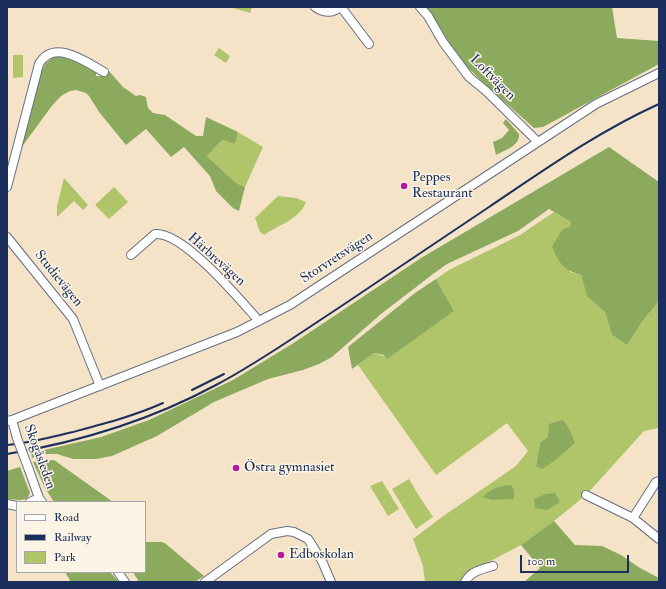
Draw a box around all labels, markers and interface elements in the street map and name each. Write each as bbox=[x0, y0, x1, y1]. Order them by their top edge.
street label: Loftvägen bbox=[466, 52, 518, 104]
place label: Peppes Restaurant bbox=[412, 170, 473, 202]
marker: Peppes Restaurant bbox=[399, 181, 409, 191]
street label: Storvretsvägen bbox=[298, 229, 376, 287]
street label: Härbrevägen bbox=[184, 230, 248, 290]
street label: Studievägen bbox=[30, 247, 86, 311]
street label: Skogåsleden bbox=[20, 422, 58, 492]
place label: Östra gymnasiet bbox=[244, 460, 335, 476]
marker: Östra gymnasiet bbox=[231, 463, 241, 473]
legend bbox=[16, 501, 146, 573]
text: Road bbox=[54, 510, 79, 525]
text: Railway bbox=[54, 530, 91, 545]
place label: Edboskolan bbox=[289, 547, 354, 563]
scale bar bbox=[522, 547, 631, 573]
text: Park bbox=[54, 550, 76, 565]
marker: Edboskolan bbox=[276, 550, 286, 560]
text: 100 m bbox=[527, 554, 555, 569]

